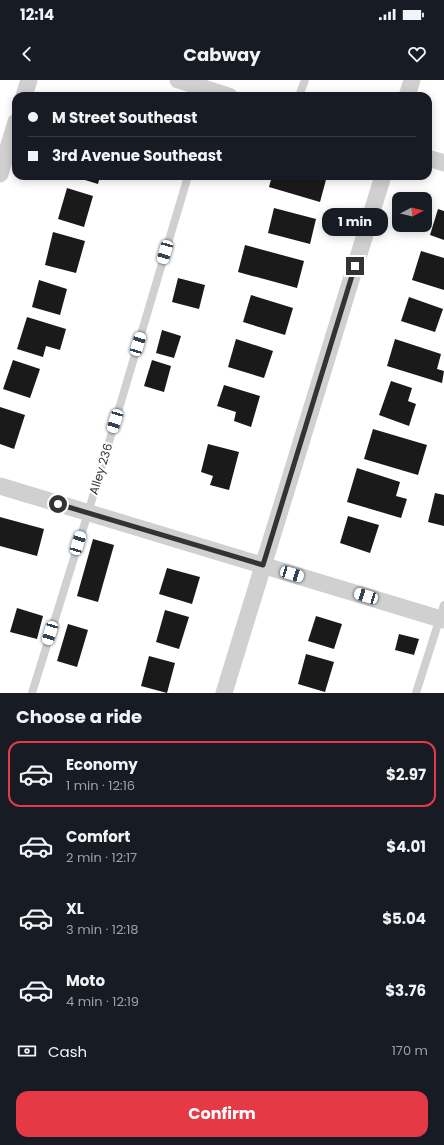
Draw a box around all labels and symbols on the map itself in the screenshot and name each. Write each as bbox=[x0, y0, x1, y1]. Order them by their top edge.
north arrow bbox=[392, 192, 432, 232]
callout: 1 min bbox=[322, 208, 388, 236]
car bbox=[156, 239, 174, 265]
route end bbox=[346, 257, 364, 275]
car bbox=[129, 331, 147, 357]
car bbox=[106, 408, 124, 434]
street label: Alley 236 bbox=[85, 441, 116, 497]
route start bbox=[49, 495, 67, 513]
car bbox=[69, 530, 87, 556]
car bbox=[279, 565, 305, 583]
car bbox=[353, 587, 379, 605]
car bbox=[41, 620, 59, 646]

